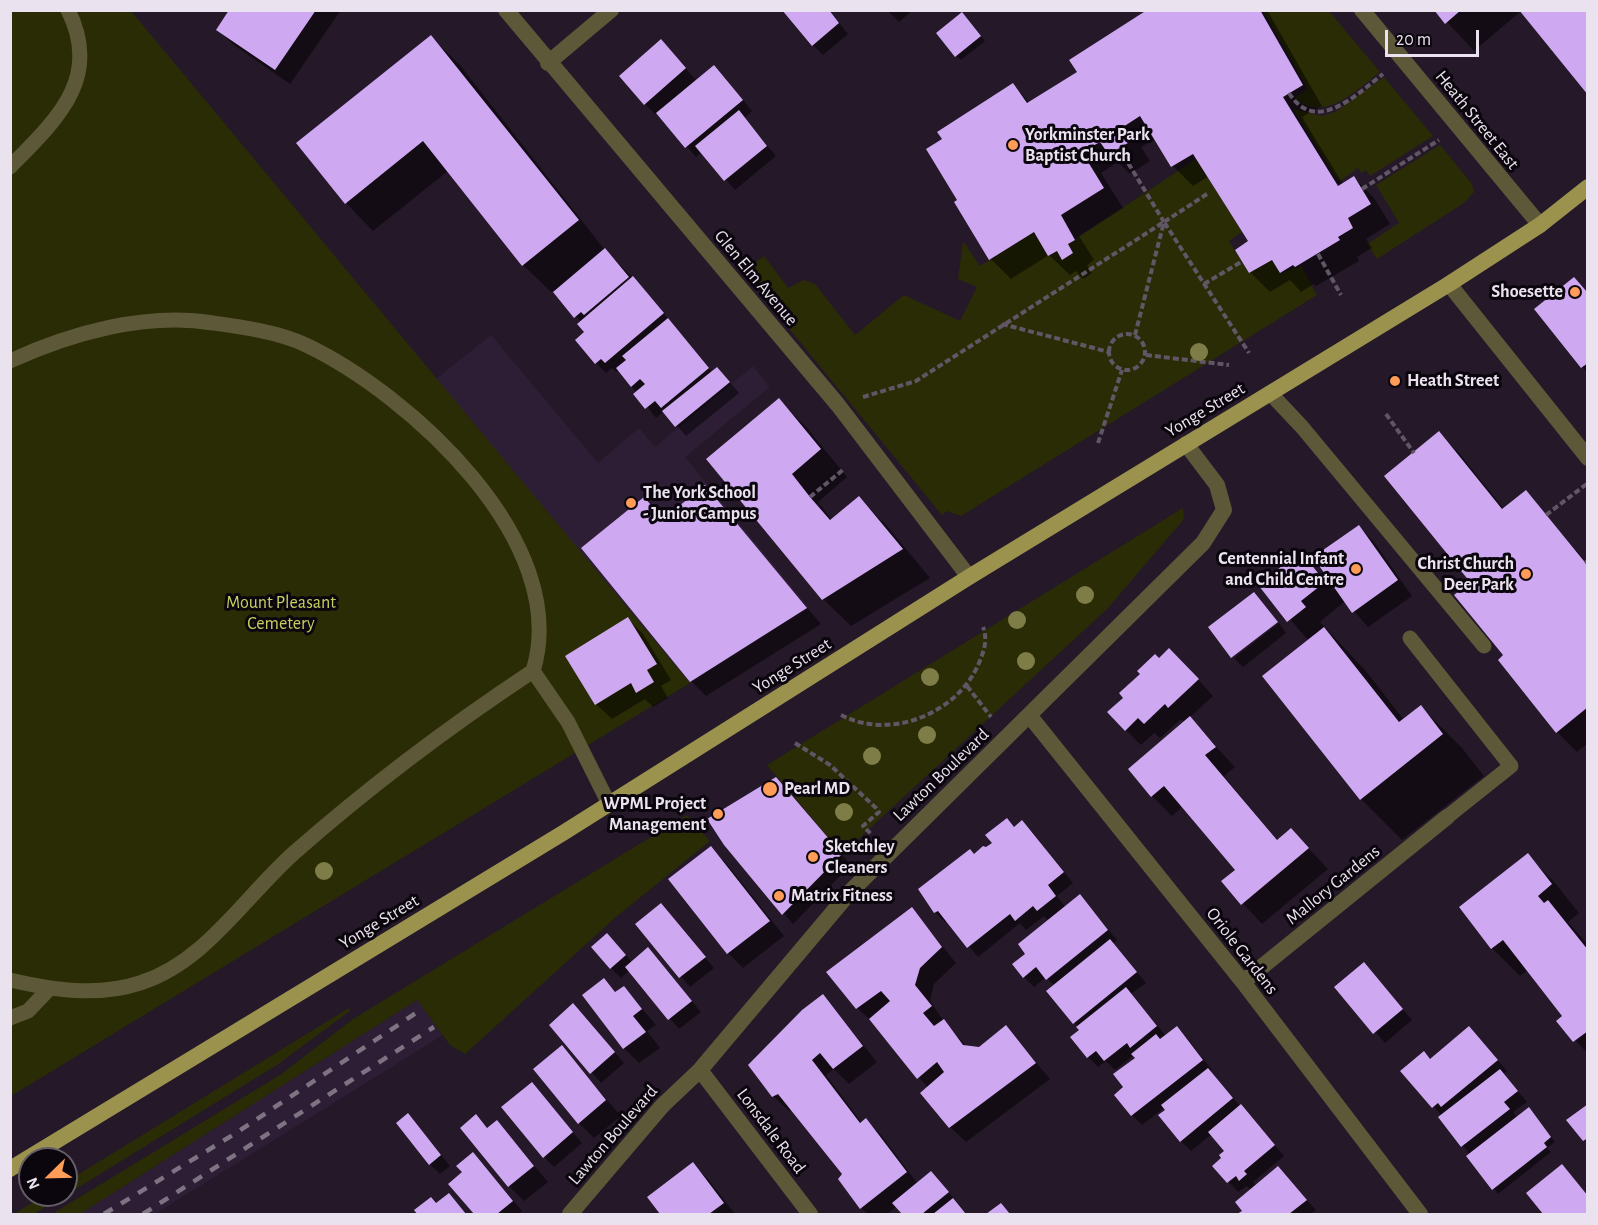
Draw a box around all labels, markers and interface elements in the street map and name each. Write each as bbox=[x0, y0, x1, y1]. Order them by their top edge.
scale bar bbox=[1388, 18, 1482, 56]
text: 20 m bbox=[1396, 31, 1431, 49]
street label: Heath Street East bbox=[1431, 66, 1523, 174]
place label: Yorkminster Park Baptist Church bbox=[1025, 124, 1150, 166]
marker: Yorkminster Park Baptist Church bbox=[1006, 138, 1020, 152]
street label: Glen Elm Avenue bbox=[710, 226, 802, 330]
place label: Shoesette bbox=[1491, 281, 1563, 303]
marker: Shoesette bbox=[1568, 285, 1582, 299]
place label: Heath Street bbox=[1407, 370, 1499, 392]
marker: Heath Street bbox=[1388, 374, 1402, 388]
street label: Yonge Street bbox=[1161, 378, 1249, 442]
place label: The York School - Junior Campus bbox=[643, 482, 756, 524]
marker: The York School - Junior Campus bbox=[624, 496, 638, 510]
place label: Centennial Infant and Child Centre bbox=[1218, 548, 1344, 590]
place label: Christ Church Deer Park bbox=[1417, 553, 1514, 596]
marker: Centennial Infant and Child Centre bbox=[1349, 562, 1363, 576]
marker: Christ Church Deer Park bbox=[1519, 567, 1533, 581]
park label: Mount Pleasant Cemetery bbox=[226, 592, 336, 634]
street label: Yonge Street bbox=[749, 633, 835, 699]
street label: Lawton Boulevard bbox=[889, 724, 993, 826]
place label: Pearl MD bbox=[784, 778, 850, 800]
marker: Pearl MD bbox=[761, 780, 779, 798]
place label: WPML Project Management bbox=[603, 793, 706, 836]
marker: WPML Project Management bbox=[711, 807, 725, 821]
place label: Sketchley Cleaners bbox=[825, 836, 895, 878]
street label: Mallory Gardens bbox=[1282, 841, 1384, 929]
marker: Sketchley Cleaners bbox=[806, 850, 820, 864]
place label: Matrix Fitness bbox=[791, 885, 893, 907]
marker: Matrix Fitness bbox=[772, 889, 786, 903]
street label: Yonge Street bbox=[335, 890, 423, 954]
street label: Oriole Gardens bbox=[1201, 903, 1283, 999]
street label: Lawton Boulevard bbox=[564, 1081, 662, 1189]
street label: Lonsdale Road bbox=[732, 1084, 810, 1178]
north arrow bbox=[18, 1147, 78, 1207]
text: N bbox=[24, 1175, 43, 1191]

